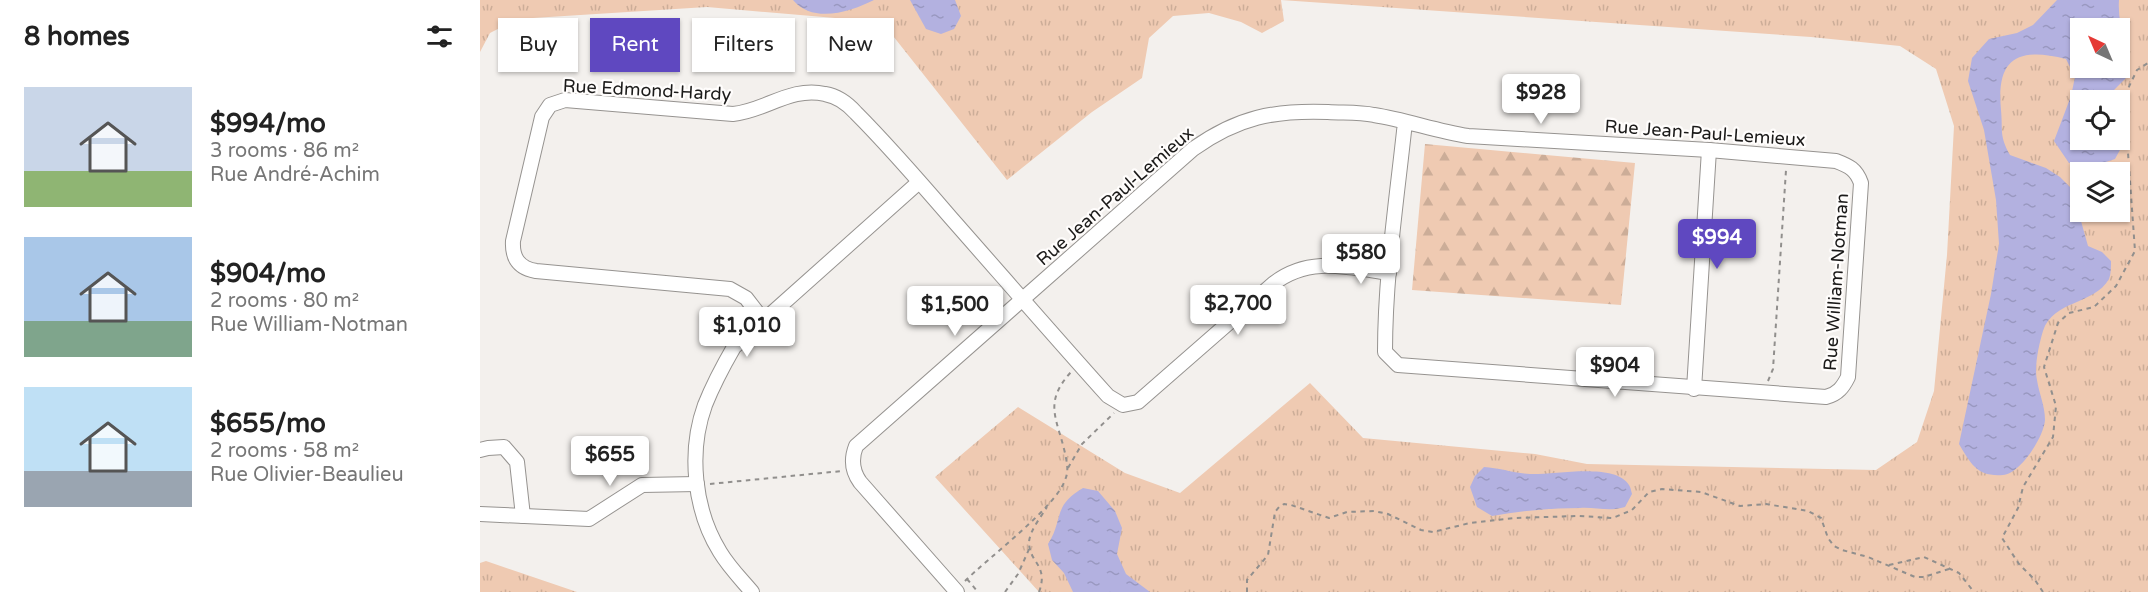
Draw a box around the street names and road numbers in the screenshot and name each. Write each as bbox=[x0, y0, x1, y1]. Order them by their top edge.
street label: Rue Edmond-Hardy bbox=[562, 75, 732, 105]
street label: Rue Jean-Paul-Lemieux bbox=[1604, 115, 1806, 151]
street label: Rue Jean-Paul-Lemieux bbox=[1032, 122, 1198, 270]
street label: Rue William-Notman bbox=[1819, 192, 1853, 372]

